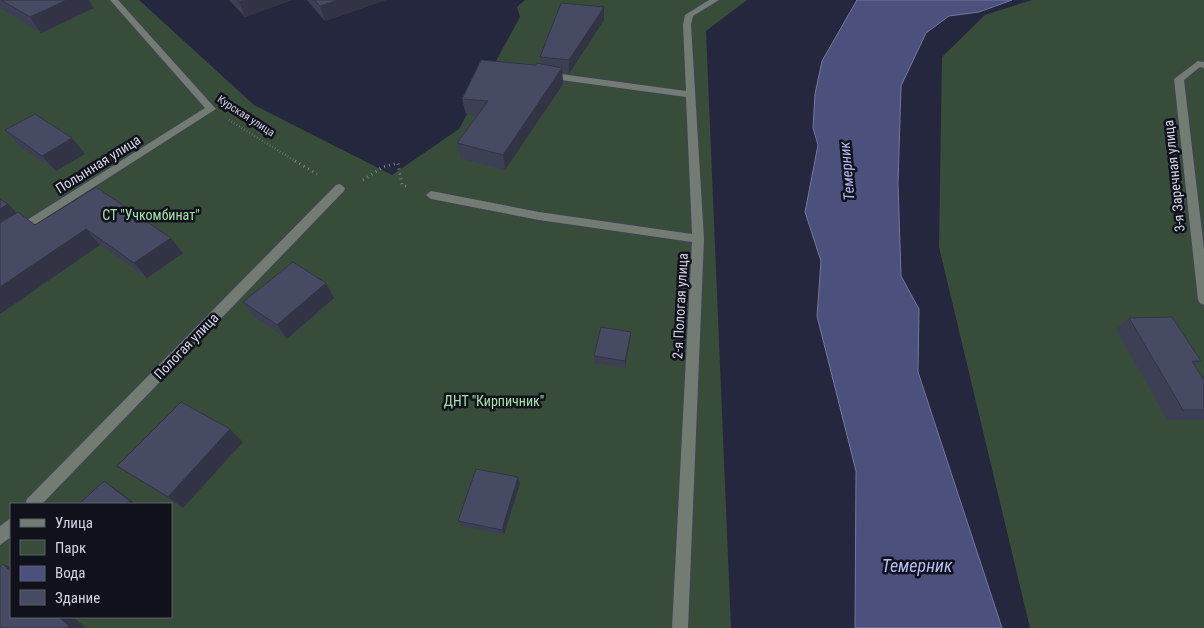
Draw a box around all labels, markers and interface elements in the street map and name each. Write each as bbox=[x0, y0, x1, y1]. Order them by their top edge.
street label: Курская улица bbox=[215, 93, 277, 139]
street label: 3-я Заречная улица bbox=[1160, 119, 1188, 233]
street label: Полынная улица bbox=[53, 131, 143, 197]
water label: Темерник bbox=[835, 140, 859, 201]
park label: СТ "Учкомбинат" bbox=[102, 207, 200, 223]
street label: 2-я Пологая улица bbox=[669, 253, 691, 359]
street label: Пологая улица bbox=[151, 310, 221, 382]
park label: ДНТ "Кирпичник" bbox=[444, 393, 544, 409]
legend bbox=[10, 503, 172, 618]
text: Улица bbox=[55, 514, 93, 532]
text: Парк bbox=[55, 539, 86, 557]
water label: Темерник bbox=[882, 555, 953, 576]
text: Вода bbox=[55, 564, 85, 582]
text: Здание bbox=[55, 589, 100, 607]

